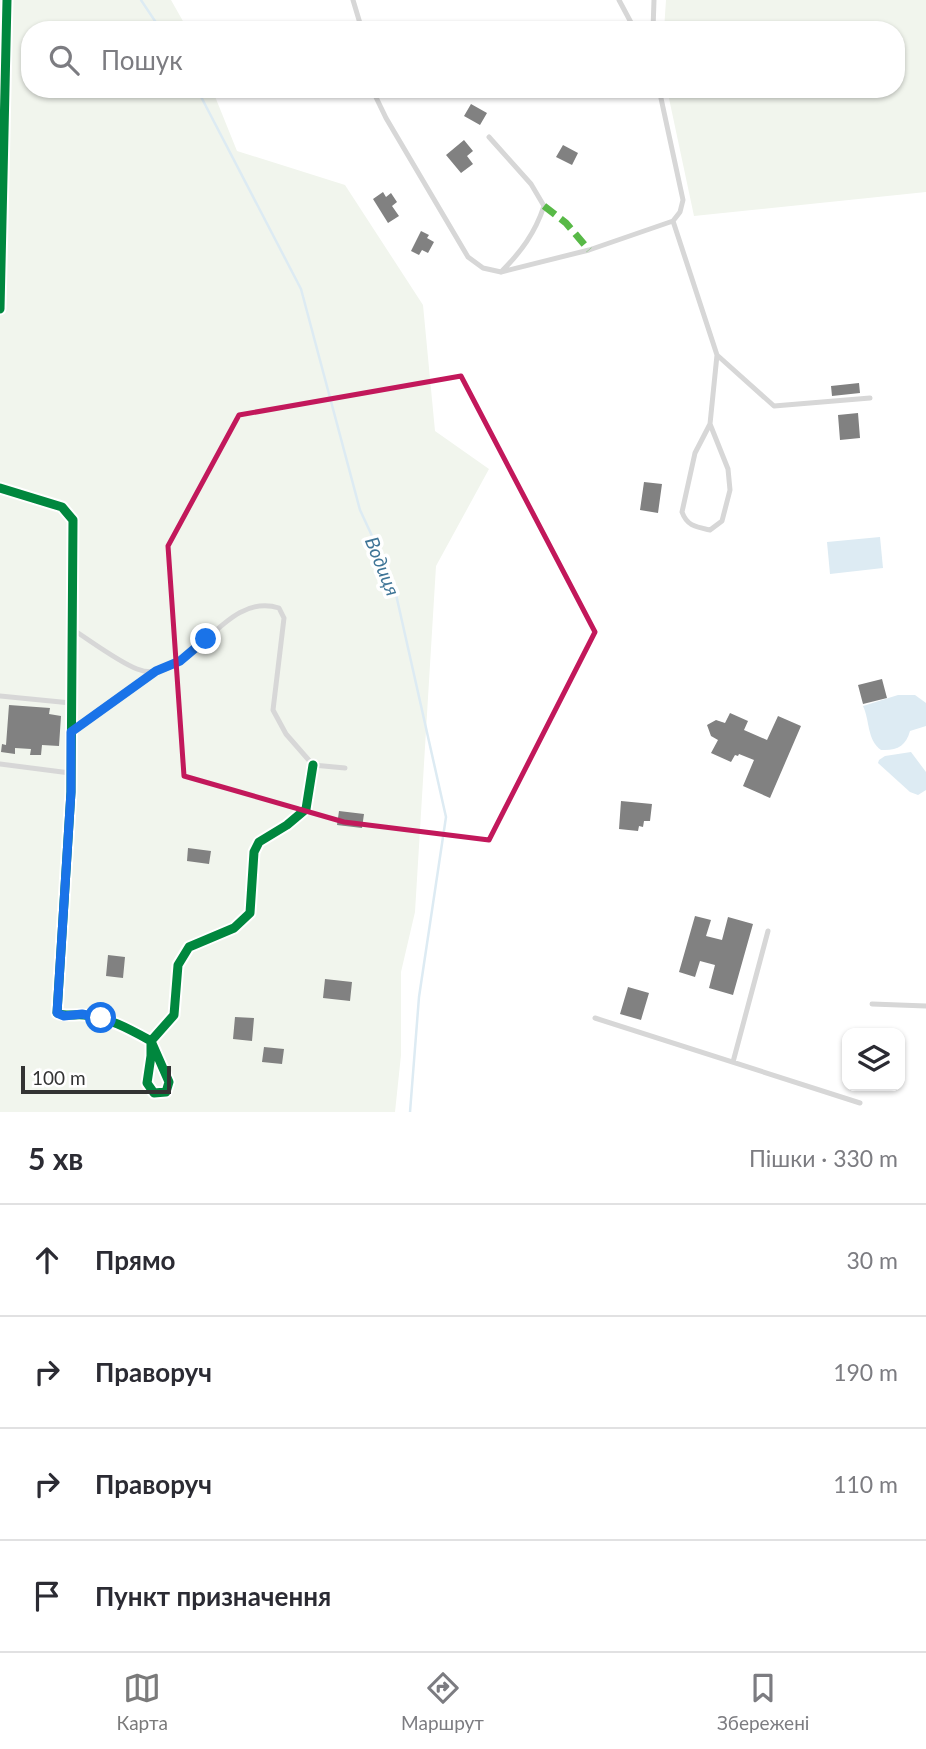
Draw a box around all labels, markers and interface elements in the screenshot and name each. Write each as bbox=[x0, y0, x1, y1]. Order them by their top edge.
search box bbox=[21, 21, 905, 98]
icon: search bbox=[45, 41, 83, 79]
text: Пошук bbox=[101, 44, 183, 76]
water label: Водиця bbox=[361, 533, 405, 599]
route end bbox=[190, 623, 221, 654]
route start bbox=[85, 1002, 116, 1033]
map controls bbox=[842, 1028, 905, 1091]
button: layers bbox=[842, 1028, 905, 1091]
scale bar bbox=[21, 1063, 172, 1095]
text: 100 m bbox=[32, 1066, 86, 1089]
text: 5 хв bbox=[28, 1140, 83, 1176]
text: Пішки · 330 m bbox=[749, 1144, 898, 1172]
icon: ahead bbox=[28, 1241, 66, 1279]
text: Прямо bbox=[95, 1244, 176, 1276]
text: 30 m bbox=[847, 1246, 898, 1274]
icon: right bbox=[28, 1353, 66, 1391]
text: Праворуч bbox=[95, 1356, 212, 1388]
text: 190 m bbox=[833, 1358, 898, 1386]
icon: right bbox=[28, 1465, 66, 1503]
text: Праворуч bbox=[95, 1468, 212, 1500]
text: 110 m bbox=[833, 1470, 898, 1498]
icon: arrive bbox=[28, 1577, 66, 1615]
text: Пункт призначення bbox=[95, 1580, 331, 1612]
tab: Карта bbox=[117, 1669, 168, 1734]
tab: Маршрут bbox=[401, 1669, 484, 1734]
tab: Збережені bbox=[717, 1669, 809, 1734]

